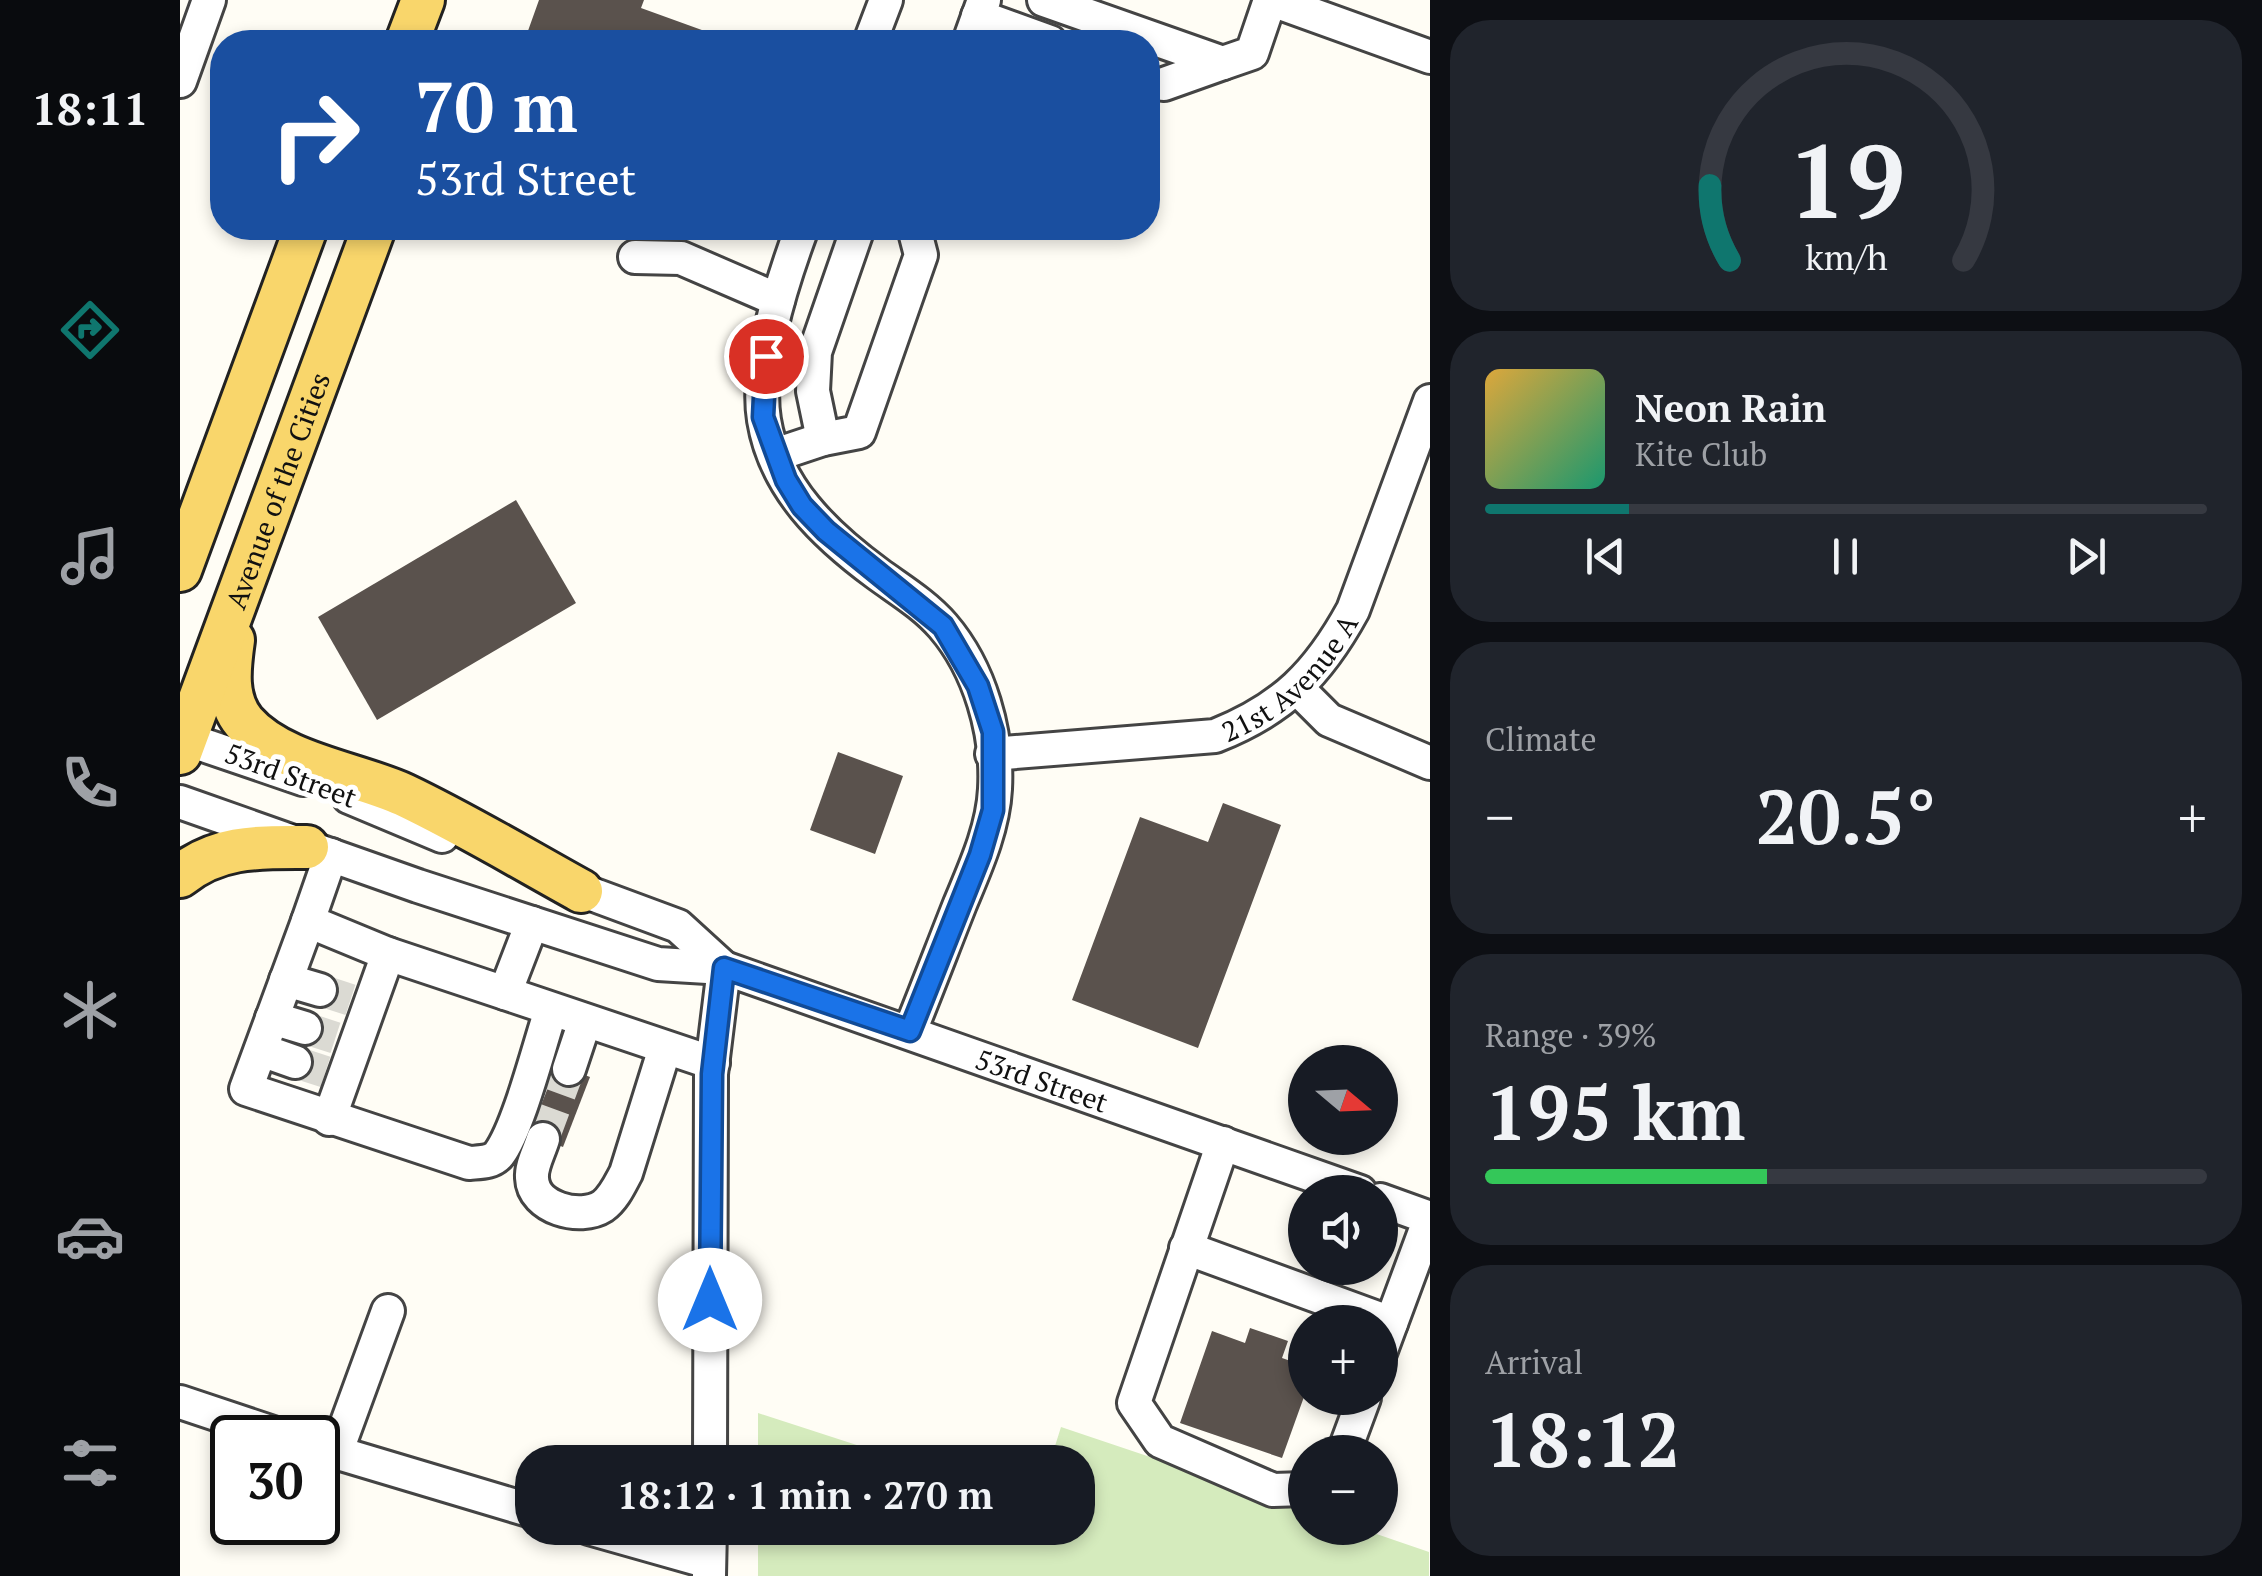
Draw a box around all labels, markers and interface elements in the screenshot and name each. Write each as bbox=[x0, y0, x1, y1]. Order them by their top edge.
text: 70 m bbox=[415, 59, 578, 152]
icon: right bbox=[250, 70, 380, 200]
text: 18:11 bbox=[31, 78, 149, 138]
text: 19 bbox=[1787, 110, 1905, 248]
text: 53rd Street bbox=[415, 148, 636, 208]
text: km/h bbox=[1805, 233, 1887, 280]
icon: directions bbox=[55, 295, 125, 365]
pin bbox=[724, 314, 809, 399]
icon: arrive bbox=[739, 329, 794, 384]
street label: Avenue of the Cities bbox=[216, 367, 338, 614]
text: Neon Rain bbox=[1635, 383, 1826, 433]
text: Kite Club bbox=[1635, 433, 1767, 475]
icon: music bbox=[55, 521, 125, 591]
icon: previous bbox=[1578, 529, 1633, 584]
icon: pause bbox=[1818, 529, 1873, 584]
icon: next bbox=[2059, 529, 2114, 584]
street label: 21st Avenue A bbox=[1215, 606, 1366, 750]
text: Climate bbox=[1485, 718, 1597, 760]
street label: 53rd Street bbox=[220, 734, 363, 816]
icon: phone bbox=[55, 748, 125, 818]
text: 20.5° bbox=[1756, 766, 1936, 865]
text: − bbox=[1485, 780, 1514, 853]
text: + bbox=[2178, 780, 2207, 853]
icon: climate bbox=[55, 975, 125, 1045]
text: Range · 39% bbox=[1485, 1014, 1657, 1056]
street label: 53rd Street bbox=[971, 1040, 1114, 1121]
north arrow bbox=[1288, 1045, 1398, 1155]
map controls bbox=[1288, 1045, 1398, 1545]
text: 195 km bbox=[1485, 1062, 1745, 1161]
button: sound bbox=[1288, 1175, 1398, 1285]
icon: car bbox=[55, 1201, 125, 1271]
position arrow bbox=[658, 1248, 762, 1352]
button: + bbox=[1288, 1305, 1398, 1415]
text: Arrival bbox=[1485, 1341, 1583, 1383]
text: 18:12 bbox=[1485, 1389, 1680, 1488]
speed limit sign: 30 bbox=[210, 1415, 340, 1545]
icon: filters bbox=[55, 1428, 125, 1498]
button: − bbox=[1288, 1435, 1398, 1545]
text: 18:12 · 1 min · 270 m bbox=[617, 1470, 993, 1520]

